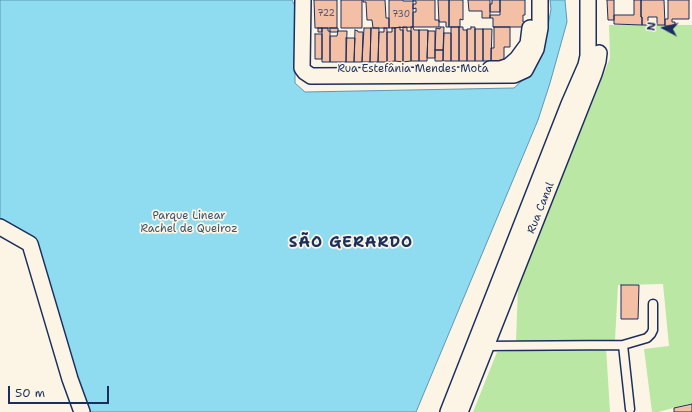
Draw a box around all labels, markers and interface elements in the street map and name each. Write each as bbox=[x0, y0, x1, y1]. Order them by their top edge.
north arrow bbox=[644, 8, 684, 48]
house number: 722 bbox=[317, 9, 335, 19]
house number: 730 bbox=[392, 10, 410, 20]
text: N bbox=[644, 21, 660, 32]
street label: Rua Estefânia Mendes Mota bbox=[337, 62, 489, 76]
street label: Rua Canal bbox=[525, 180, 557, 236]
park label: Parque Linear Rachel de Queiroz bbox=[140, 209, 238, 235]
district label: SÃO GERARDO bbox=[289, 234, 413, 252]
scale bar bbox=[10, 378, 111, 404]
text: 50 m bbox=[15, 385, 45, 401]

